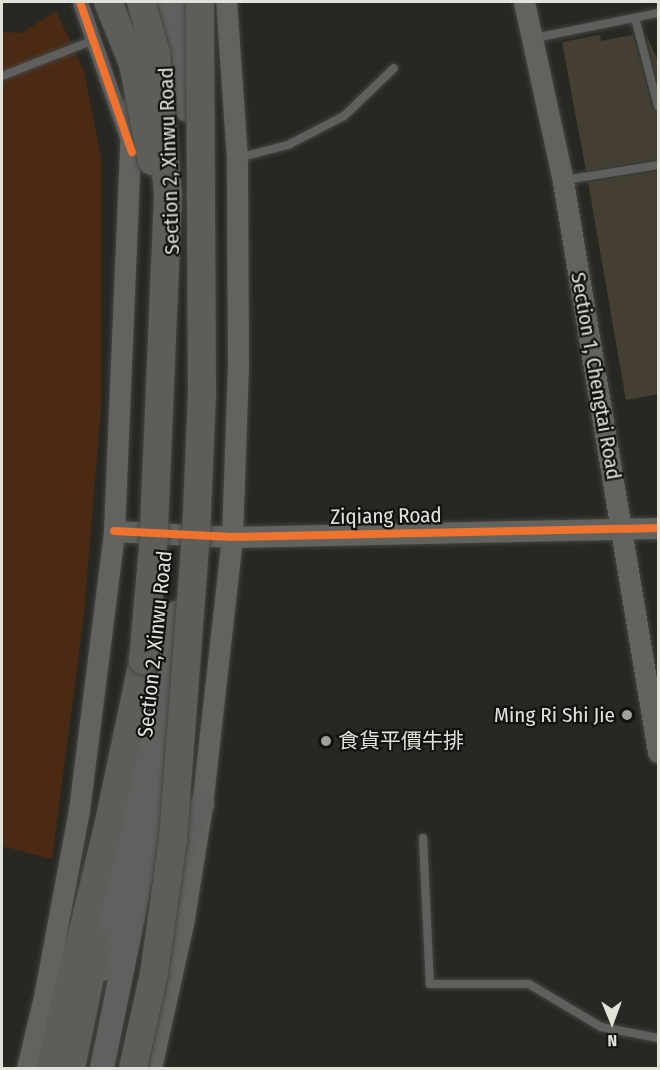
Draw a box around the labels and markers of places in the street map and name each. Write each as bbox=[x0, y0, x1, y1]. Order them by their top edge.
place label: Ming Ri Shi Jie bbox=[494, 702, 615, 728]
marker: Ming Ri Shi Jie bbox=[620, 708, 634, 722]
place label: 食貨平價牛排 bbox=[338, 728, 464, 754]
marker: 食貨平價牛排 bbox=[319, 734, 333, 748]

